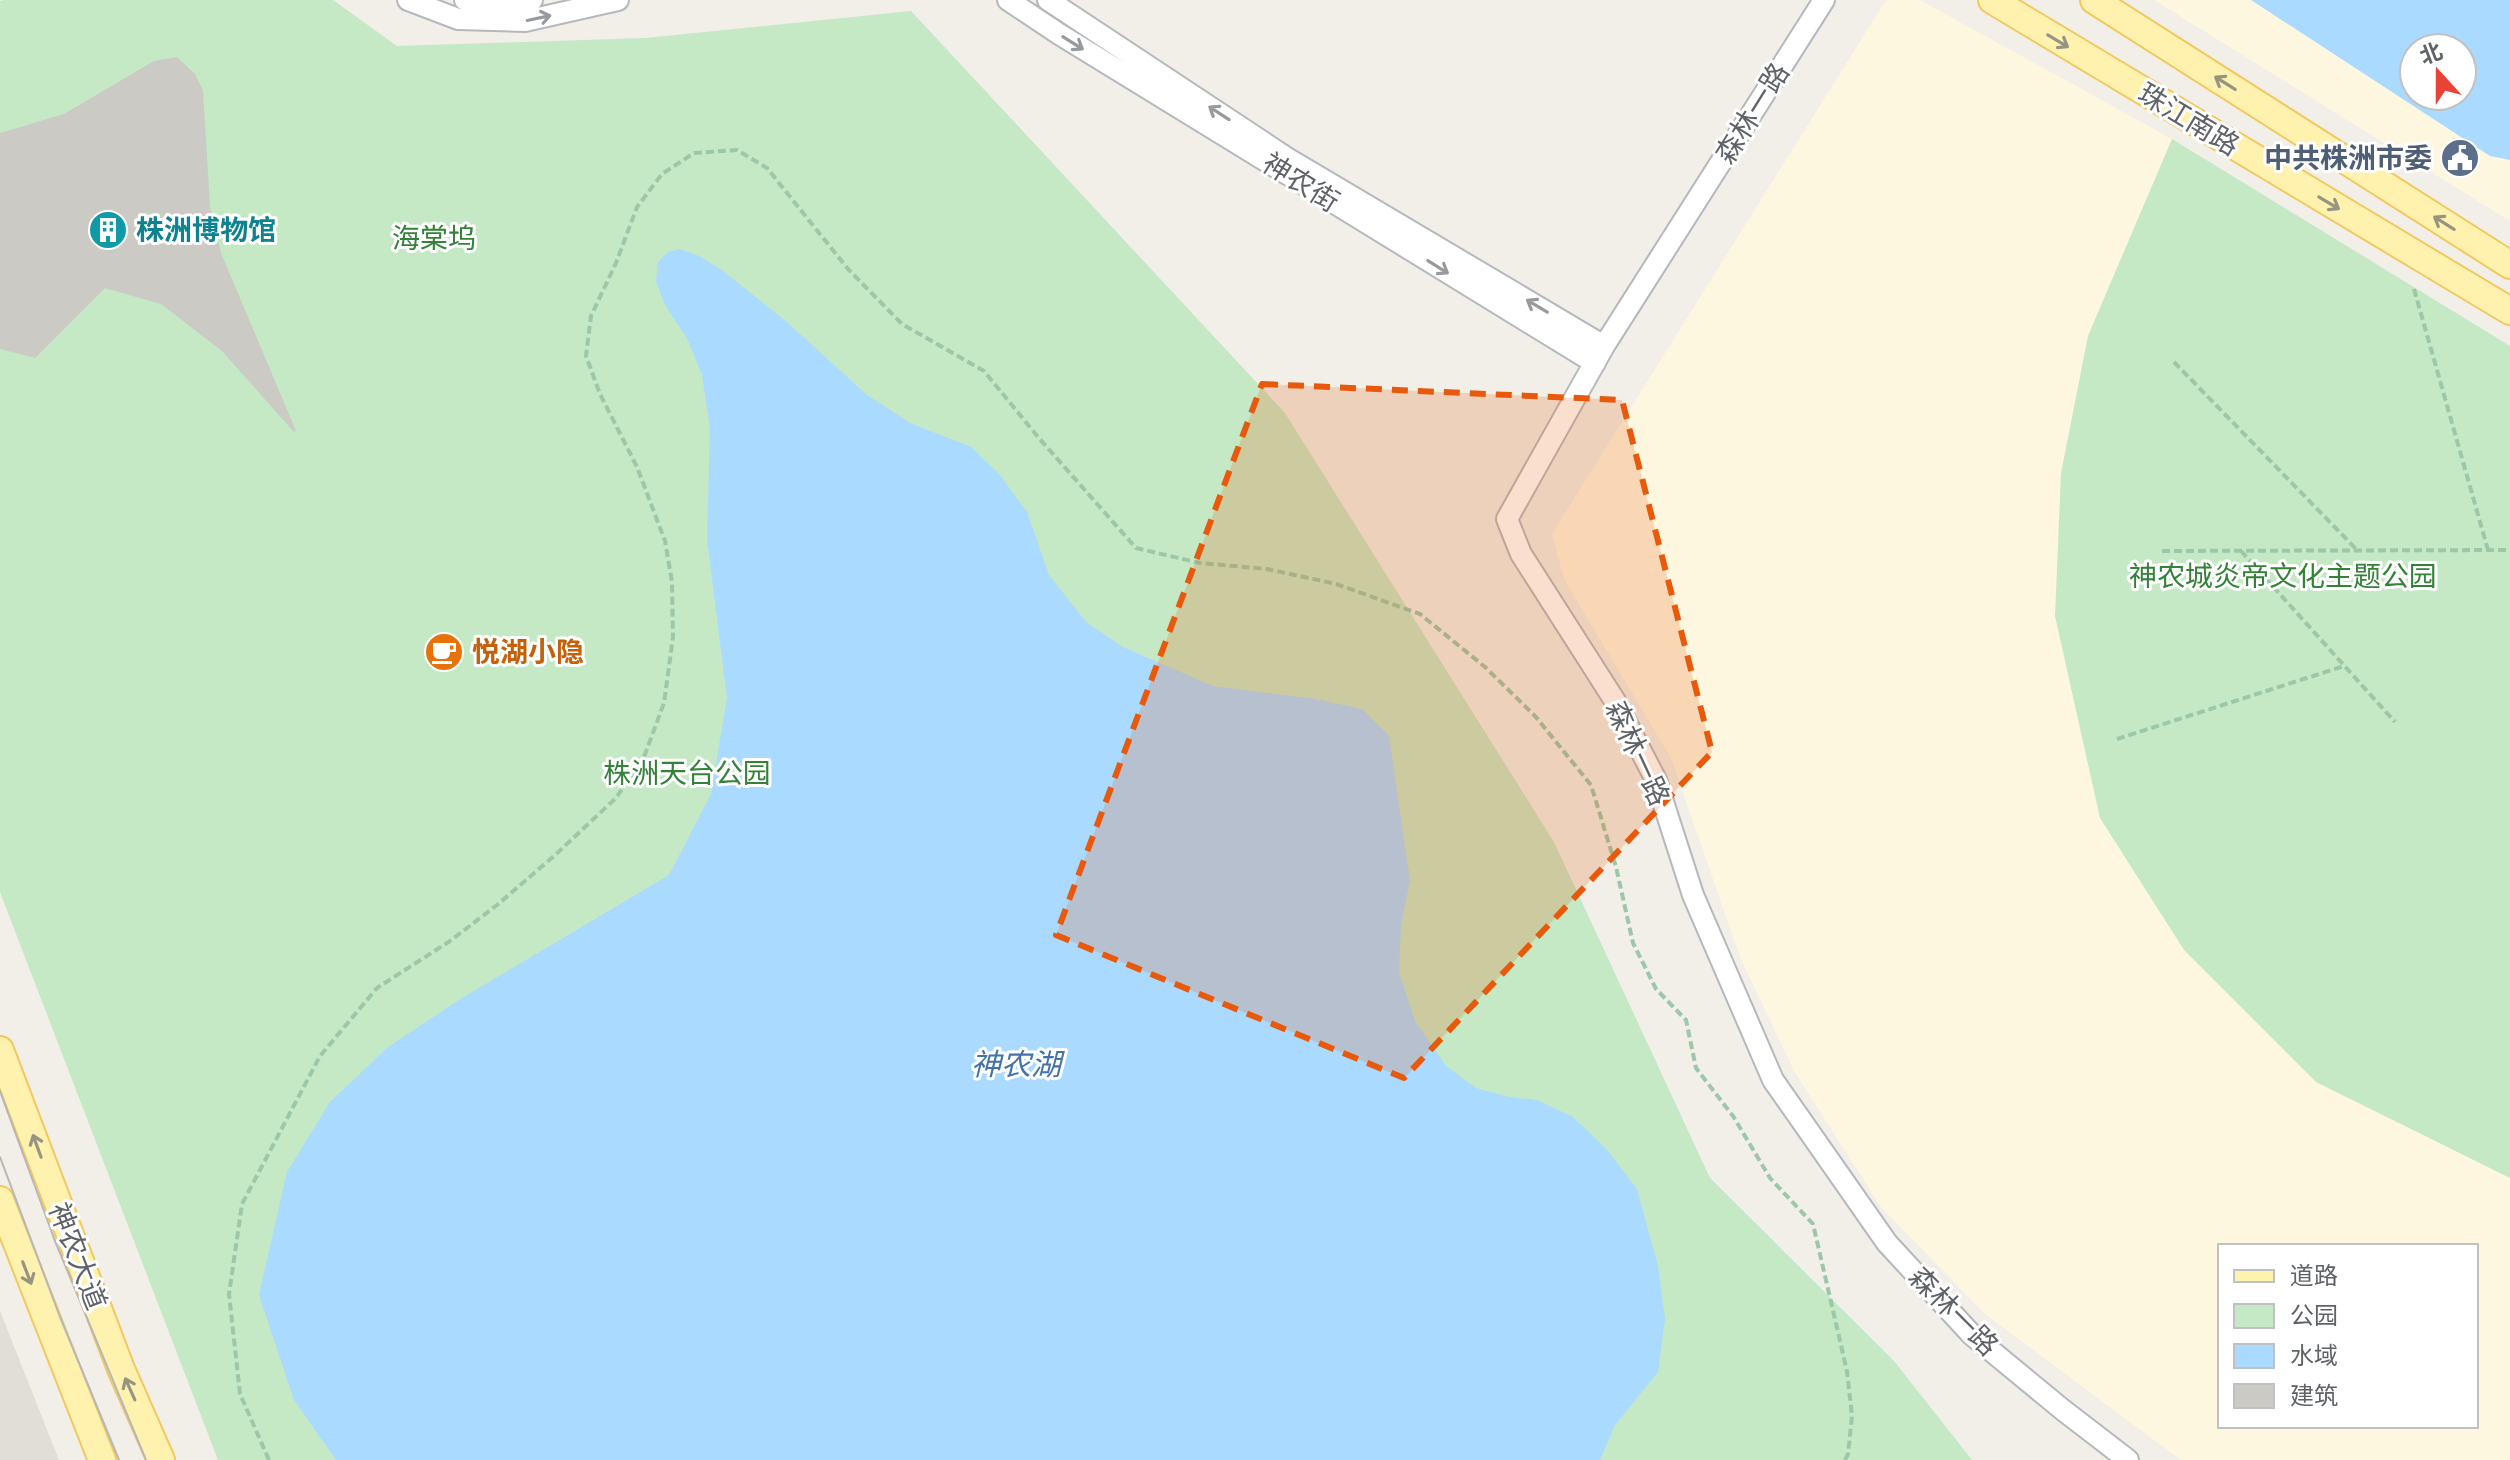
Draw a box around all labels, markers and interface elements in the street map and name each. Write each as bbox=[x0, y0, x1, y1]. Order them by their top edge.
one-way arrow bbox=[525, 10, 551, 25]
north arrow bbox=[2398, 32, 2478, 112]
one-way arrow bbox=[2046, 33, 2069, 49]
one-way arrow bbox=[1061, 35, 1084, 51]
text: 北 bbox=[2416, 37, 2446, 70]
street label: 森林一路 bbox=[1709, 57, 1796, 170]
one-way arrow bbox=[2214, 75, 2237, 91]
street label: 珠江南路 bbox=[2132, 76, 2245, 162]
one-way arrow bbox=[1208, 105, 1231, 121]
public building icon: 中共株洲市委 bbox=[2439, 137, 2481, 179]
place label: 中共株洲市委 bbox=[2264, 142, 2432, 175]
street label: 神农街 bbox=[1256, 146, 1345, 219]
one-way arrow bbox=[2317, 195, 2340, 211]
building icon: 株洲博物馆 bbox=[87, 209, 129, 251]
place label: 株洲博物馆 bbox=[136, 214, 276, 247]
one-way arrow bbox=[2433, 214, 2456, 230]
park label: 海棠坞 bbox=[392, 222, 476, 255]
one-way arrow bbox=[1426, 259, 1449, 275]
one-way arrow bbox=[1526, 298, 1549, 314]
park label: 神农城炎帝文化主题公园 bbox=[2129, 560, 2437, 593]
cafe icon: 悦湖小隐 bbox=[423, 631, 465, 673]
place label: 悦湖小隐 bbox=[472, 636, 584, 669]
street label: 森林一路 bbox=[1599, 695, 1676, 811]
park label: 株洲天台公园 bbox=[603, 757, 771, 790]
water label: 神农湖 bbox=[971, 1047, 1065, 1083]
one-way arrow bbox=[29, 1134, 43, 1159]
street label: 神农大道 bbox=[42, 1198, 113, 1314]
legend bbox=[2218, 1244, 2478, 1428]
one-way arrow bbox=[21, 1260, 35, 1285]
street label: 森林一路 bbox=[1902, 1260, 2005, 1363]
text: 道路 bbox=[2290, 1262, 2338, 1290]
text: 公园 bbox=[2290, 1302, 2338, 1330]
text: 水域 bbox=[2290, 1342, 2338, 1370]
one-way arrow bbox=[122, 1377, 137, 1401]
text: 建筑 bbox=[2290, 1382, 2338, 1410]

